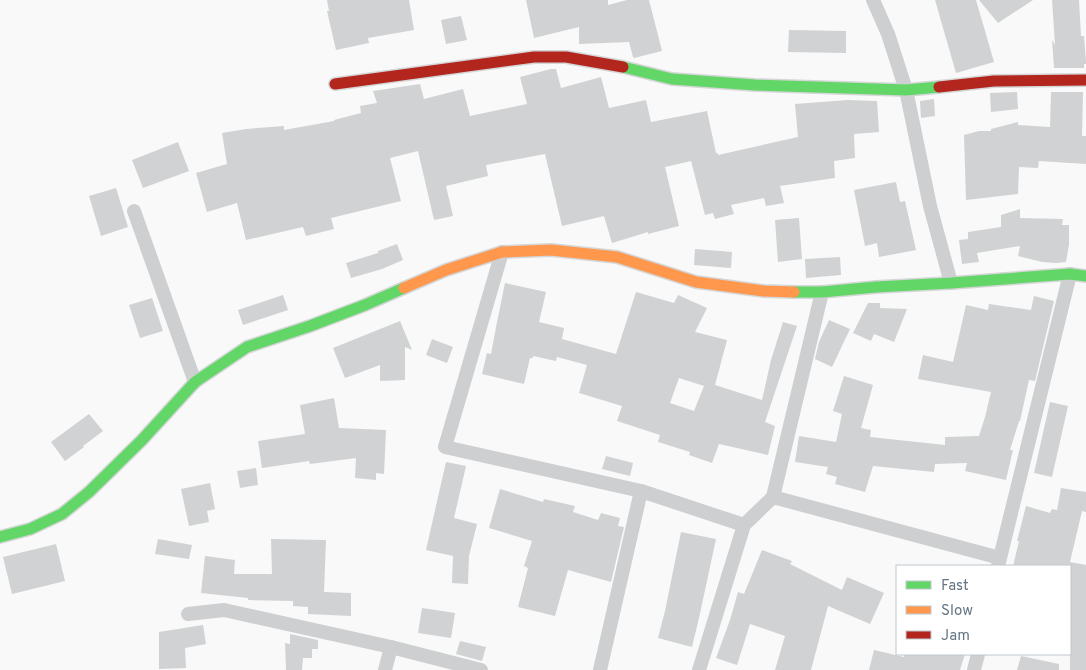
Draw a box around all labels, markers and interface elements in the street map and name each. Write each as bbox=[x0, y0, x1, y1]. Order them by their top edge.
legend bbox=[896, 565, 1071, 655]
text: Fast bbox=[941, 577, 969, 596]
text: Slow bbox=[941, 602, 973, 621]
text: Jam bbox=[941, 627, 970, 646]

